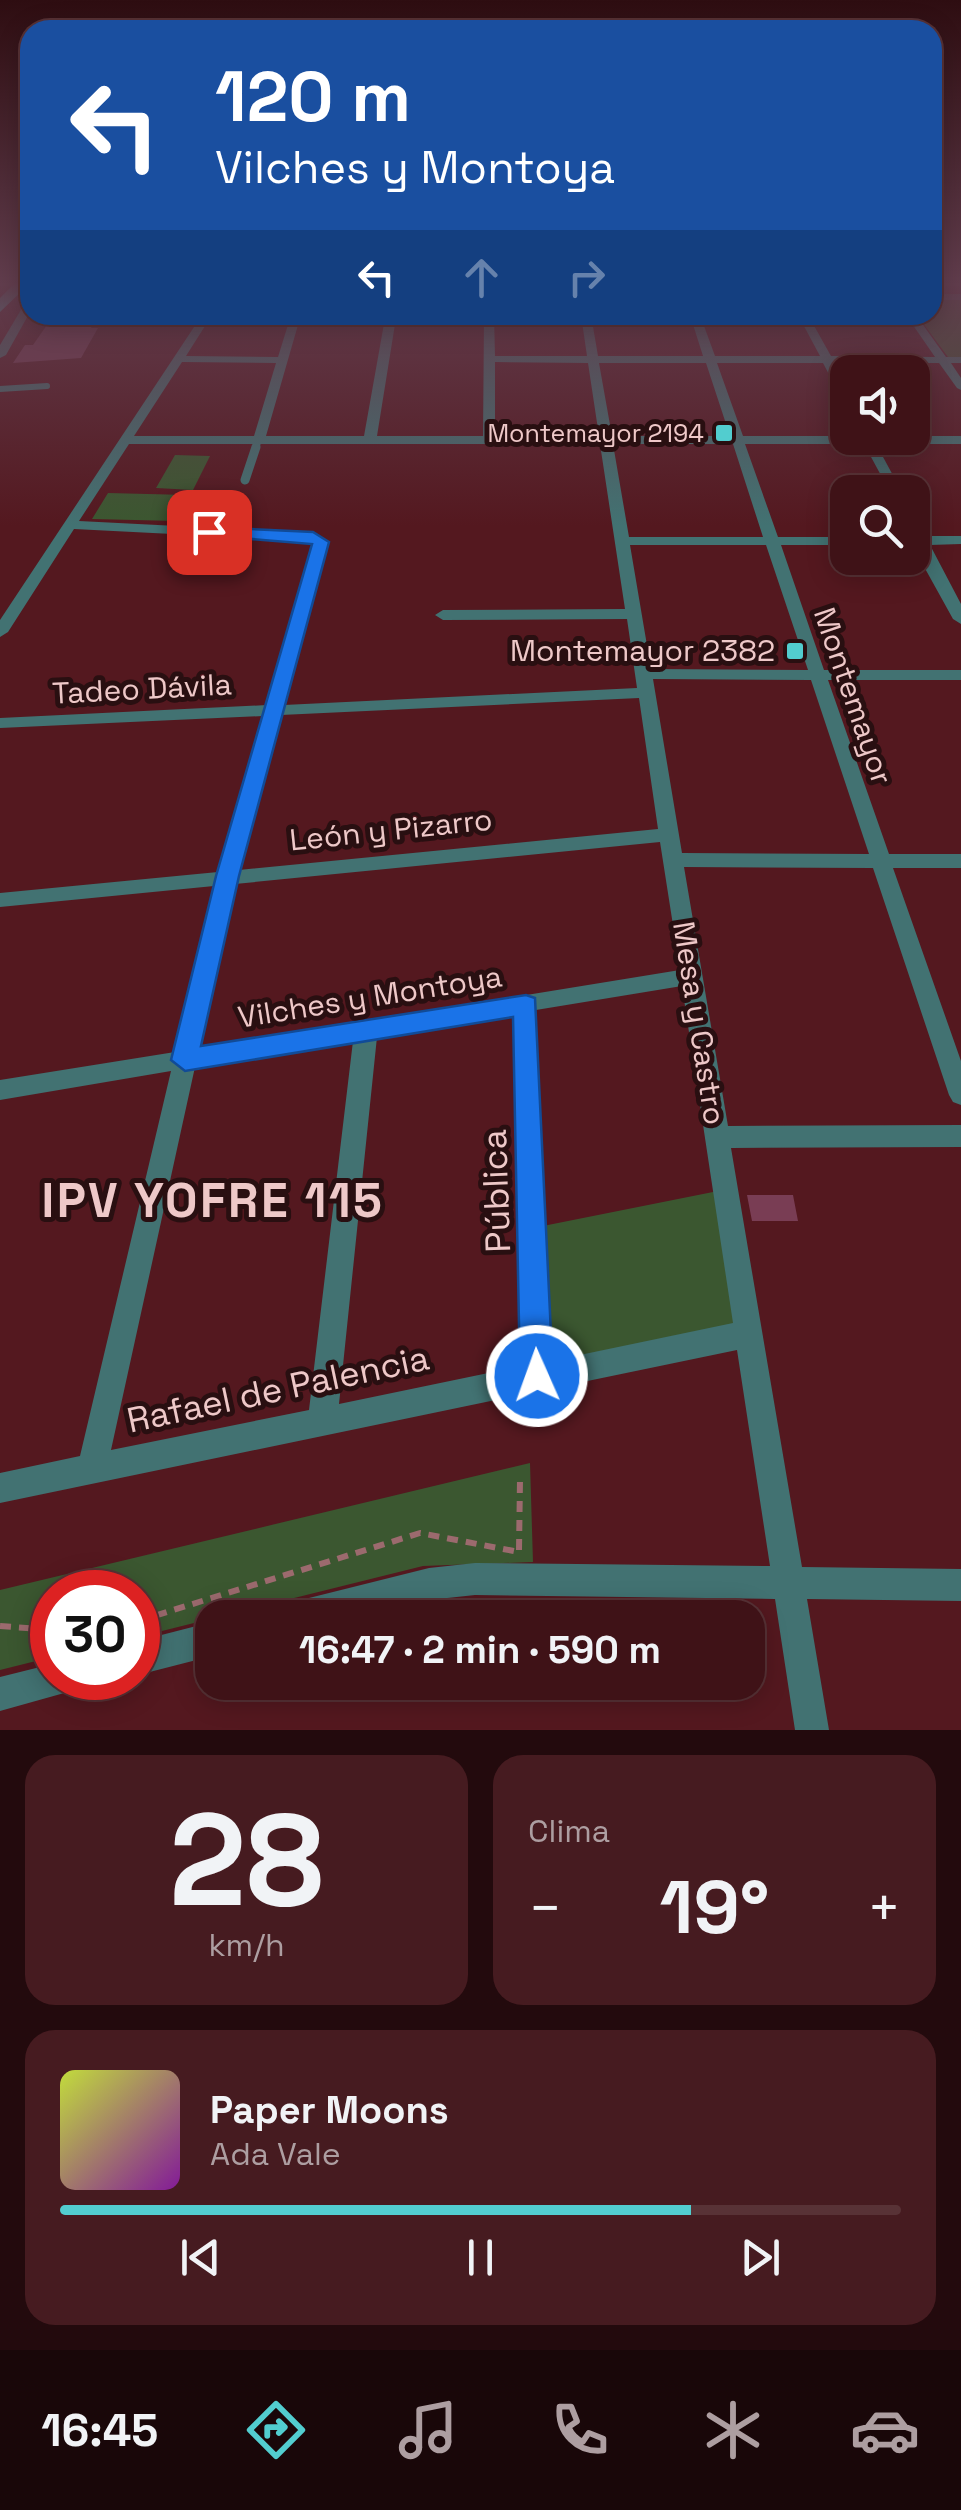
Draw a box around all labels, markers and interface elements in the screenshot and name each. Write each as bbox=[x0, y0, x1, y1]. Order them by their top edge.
text: 120 m bbox=[215, 52, 411, 141]
icon: left bbox=[50, 60, 180, 190]
text: Vilches y Montoya bbox=[215, 139, 615, 196]
icon: left bbox=[349, 250, 404, 305]
icon: ahead bbox=[454, 250, 509, 305]
icon: right bbox=[559, 250, 614, 305]
map controls bbox=[830, 355, 930, 575]
button: sound bbox=[830, 355, 930, 455]
place label: Montemayor 2194 bbox=[487, 417, 704, 449]
marker: Montemayor 2194 bbox=[713, 422, 735, 444]
button: search bbox=[830, 475, 930, 575]
pin bbox=[167, 490, 252, 575]
icon: arrive bbox=[182, 505, 237, 560]
street label: Montemayor bbox=[805, 602, 902, 789]
place label: Montemayor 2382 bbox=[510, 631, 775, 670]
marker: Montemayor 2382 bbox=[784, 640, 806, 662]
street label: Tadeo Dávila bbox=[51, 664, 233, 713]
street label: León y Pizarro bbox=[288, 799, 494, 860]
street label: Mesa y Castro bbox=[664, 918, 735, 1127]
street label: Vilches y Montoya bbox=[235, 956, 505, 1037]
street label: Pública bbox=[472, 1129, 520, 1253]
district label: IPV YOFRE 115 bbox=[42, 1170, 384, 1231]
position arrow bbox=[485, 1324, 589, 1428]
street label: Rafael de Palencia bbox=[123, 1336, 433, 1442]
speed limit sign: 30 bbox=[30, 1570, 160, 1700]
text: 16:47 · 2 min · 590 m bbox=[299, 1626, 661, 1674]
text: 28 bbox=[169, 1777, 324, 1943]
text: Clima bbox=[528, 1811, 610, 1851]
text: 19° bbox=[660, 1859, 769, 1955]
text: − bbox=[528, 1873, 562, 1943]
text: + bbox=[867, 1873, 901, 1943]
text: km/h bbox=[208, 1925, 285, 1965]
text: Paper Moons bbox=[210, 2086, 449, 2134]
text: Ada Vale bbox=[210, 2134, 341, 2174]
icon: previous bbox=[173, 2230, 228, 2285]
icon: pause bbox=[453, 2230, 508, 2285]
icon: next bbox=[733, 2230, 788, 2285]
icon: directions bbox=[241, 2395, 311, 2465]
icon: music bbox=[393, 2395, 463, 2465]
icon: phone bbox=[545, 2395, 615, 2465]
icon: climate bbox=[698, 2395, 768, 2465]
icon: car bbox=[850, 2395, 920, 2465]
text: 16:45 bbox=[41, 2402, 158, 2459]

